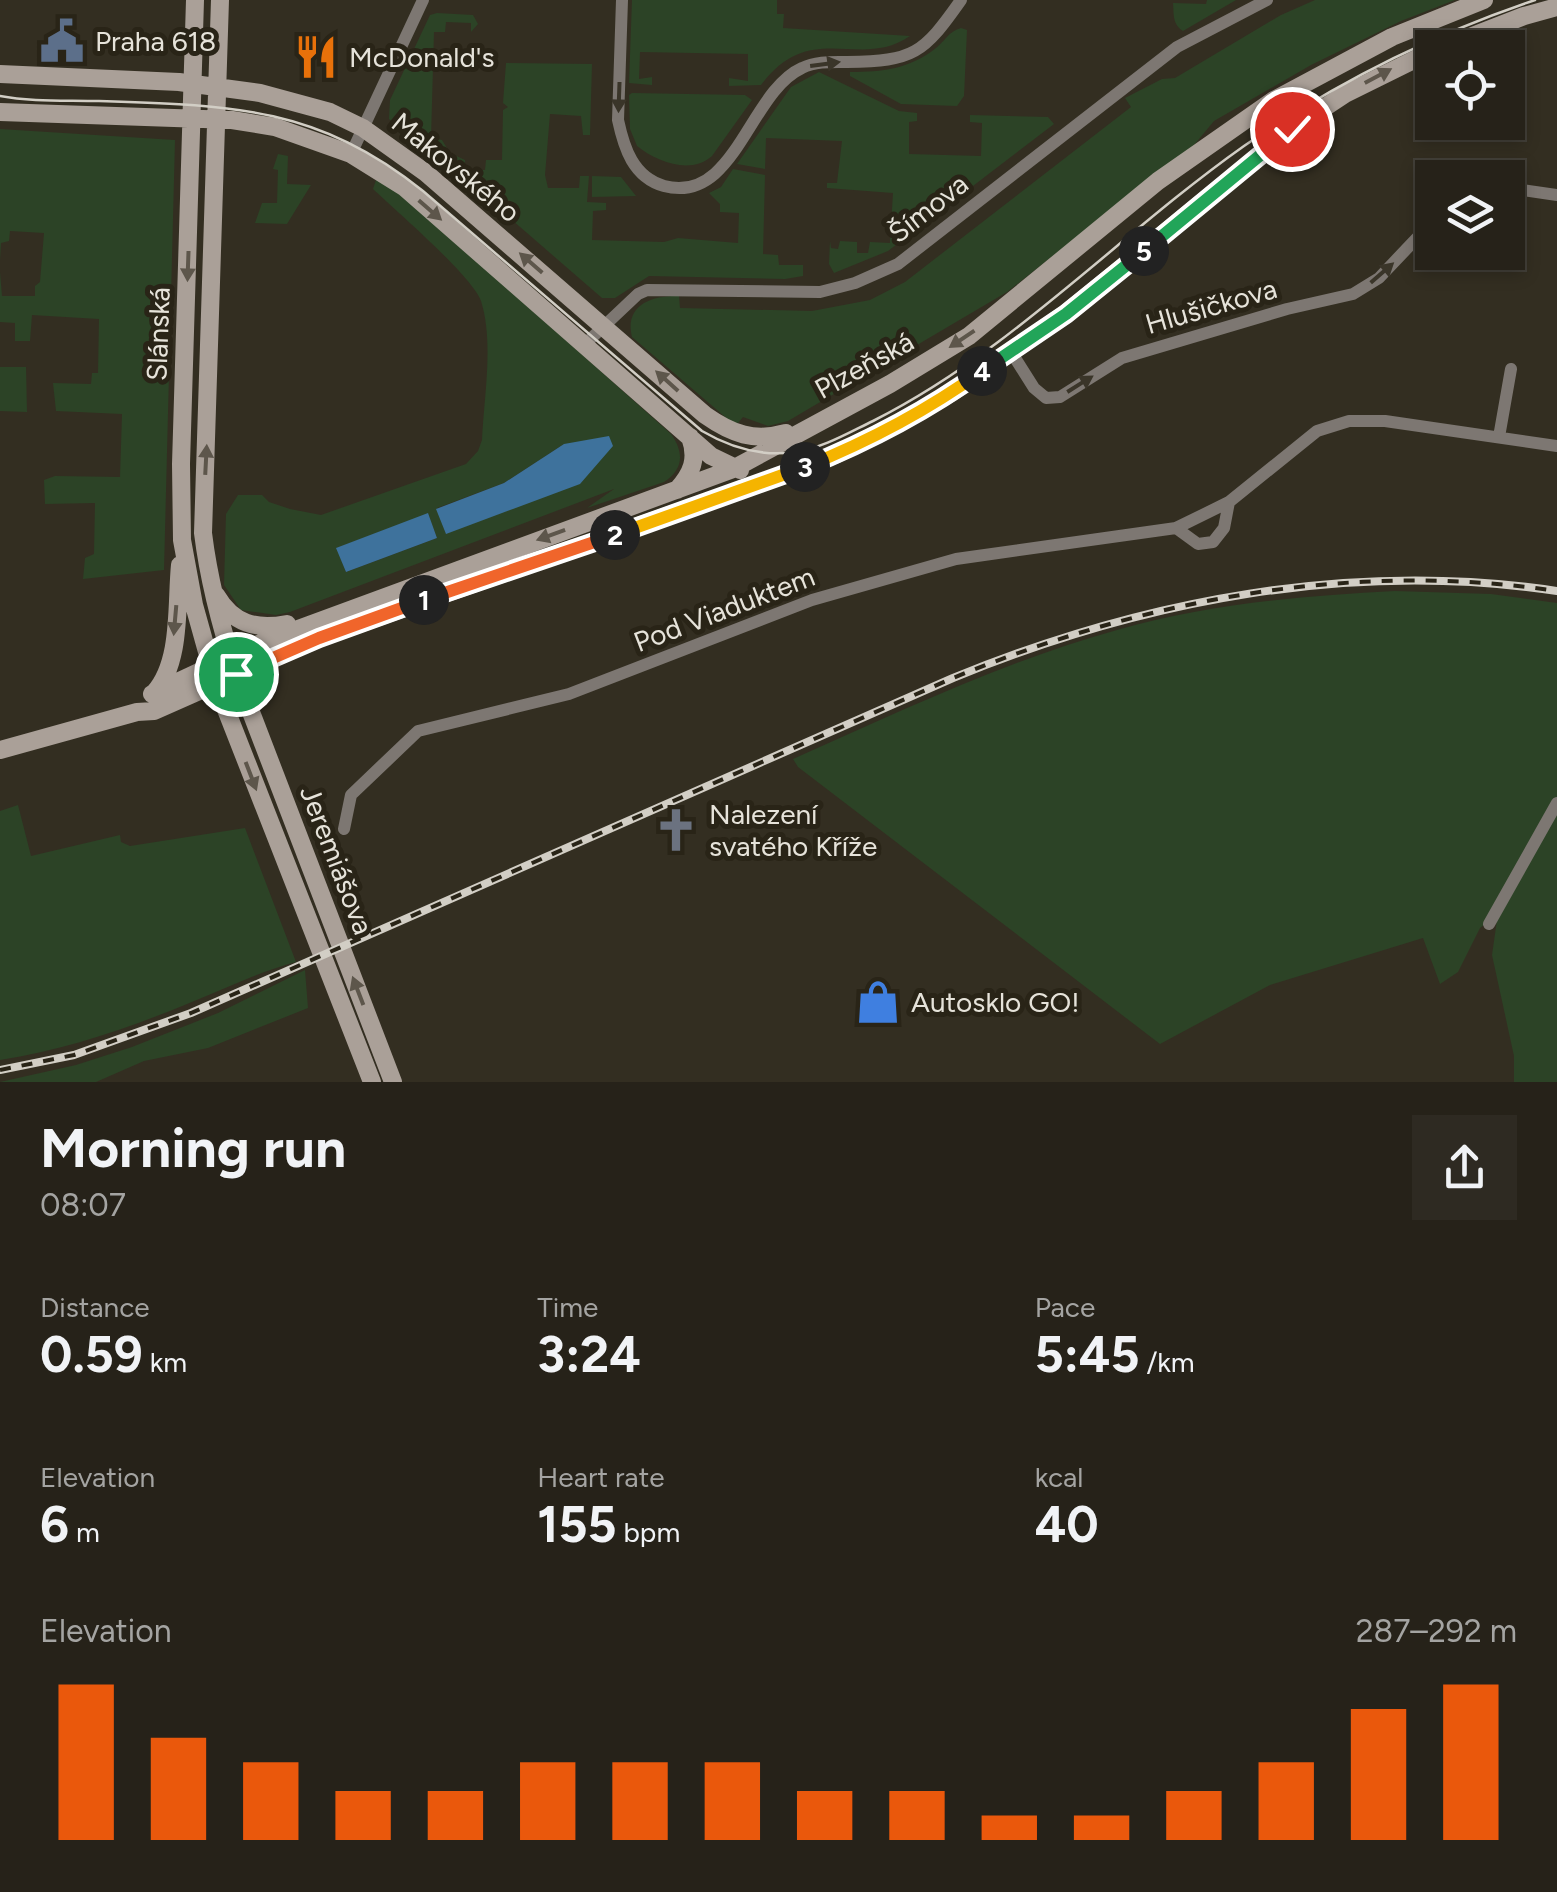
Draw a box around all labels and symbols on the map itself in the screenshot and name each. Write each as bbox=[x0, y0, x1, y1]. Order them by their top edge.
public building icon: Praha 618 bbox=[38, 17, 86, 65]
place label: Praha 618 bbox=[95, 24, 216, 58]
restaurant icon: McDonald's bbox=[292, 33, 340, 81]
place label: McDonald's bbox=[349, 40, 494, 74]
one-way arrow bbox=[810, 56, 841, 72]
one-way arrow bbox=[1363, 68, 1392, 85]
one-way arrow bbox=[611, 82, 627, 114]
pin bbox=[1250, 87, 1335, 172]
street label: Makovského bbox=[385, 105, 527, 229]
street label: Šímova bbox=[881, 166, 975, 250]
one-way arrow bbox=[417, 198, 442, 220]
pin: 5 bbox=[1119, 226, 1169, 276]
one-way arrow bbox=[179, 250, 195, 282]
one-way arrow bbox=[518, 252, 543, 274]
one-way arrow bbox=[1369, 262, 1394, 284]
street label: Hlušičkova bbox=[1141, 271, 1281, 341]
street label: Slánská bbox=[139, 287, 177, 381]
street label: Plzeňská bbox=[809, 324, 919, 406]
one-way arrow bbox=[949, 329, 976, 348]
pin: 4 bbox=[957, 346, 1007, 396]
one-way arrow bbox=[655, 371, 680, 393]
one-way arrow bbox=[1066, 376, 1094, 394]
pin: 3 bbox=[780, 442, 830, 492]
one-way arrow bbox=[198, 444, 214, 476]
pin: 2 bbox=[590, 510, 640, 560]
one-way arrow bbox=[536, 528, 566, 543]
street label: Pod Viaduktem bbox=[629, 559, 819, 659]
pin: 1 bbox=[399, 575, 449, 625]
one-way arrow bbox=[167, 605, 183, 636]
pin bbox=[194, 632, 279, 717]
one-way arrow bbox=[244, 761, 259, 791]
street label: Jeremiášova bbox=[293, 781, 381, 939]
place label: Nalezení svatého Kříže bbox=[709, 797, 877, 863]
church icon: Nalezení svatého Kříže bbox=[652, 806, 700, 854]
one-way arrow bbox=[350, 976, 366, 1006]
shop icon: Autosklo GO! bbox=[854, 978, 902, 1026]
place label: Autosklo GO! bbox=[911, 985, 1080, 1019]

